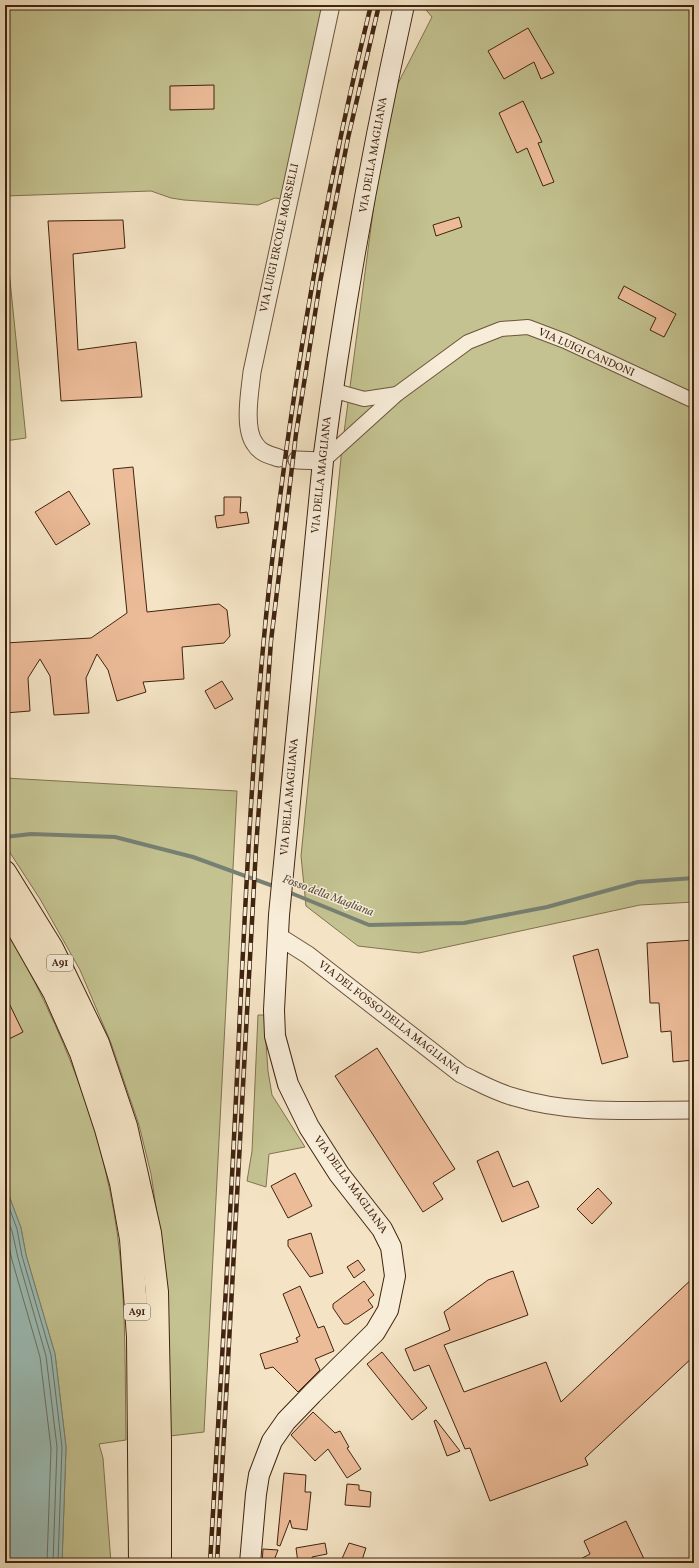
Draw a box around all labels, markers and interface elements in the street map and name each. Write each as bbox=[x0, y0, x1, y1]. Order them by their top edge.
street label: VIA DELLA MAGLIANA bbox=[356, 96, 392, 214]
street label: VIA LUIGI ERCOLE MORSELLI bbox=[257, 162, 303, 314]
street label: VIA LUIGI CANDONI bbox=[535, 325, 637, 381]
street label: VIA DELLA MAGLIANA bbox=[308, 415, 336, 534]
street label: VIA DELLA MAGLIANA bbox=[277, 738, 303, 856]
water label: Fosso della Magliana bbox=[280, 871, 376, 921]
road number: A91 bbox=[47, 955, 73, 971]
street label: VIA DEL FOSSO DELLA MAGLIANA bbox=[315, 958, 464, 1079]
street label: VIA DELLA MAGLIANA bbox=[309, 1133, 391, 1237]
road number: A91 bbox=[124, 1304, 150, 1320]

